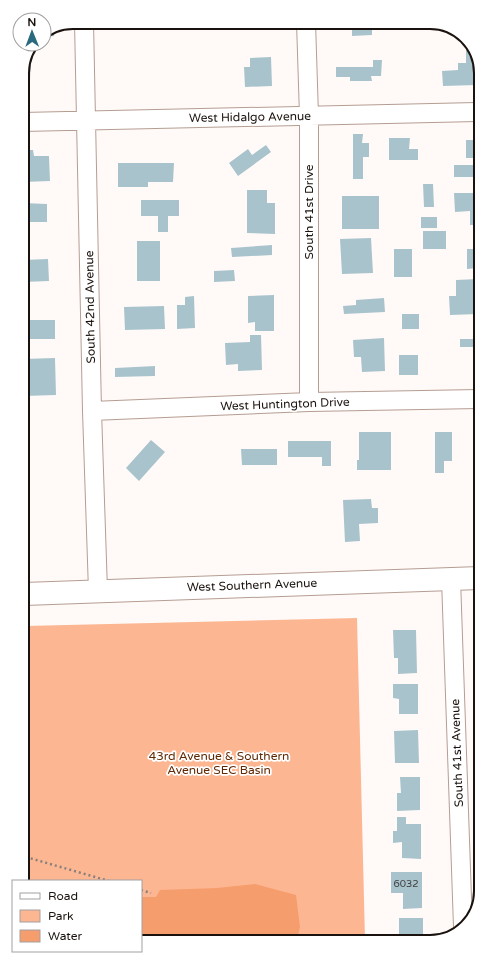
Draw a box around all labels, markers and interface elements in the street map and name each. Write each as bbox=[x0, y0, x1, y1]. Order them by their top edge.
north arrow bbox=[12, 12, 52, 52]
text: N bbox=[27, 16, 36, 29]
street label: West Hidalgo Avenue bbox=[189, 109, 311, 125]
street label: South 41st Drive bbox=[302, 164, 316, 260]
street label: South 42nd Avenue bbox=[82, 250, 98, 364]
street label: West Huntington Drive bbox=[220, 395, 350, 413]
street label: West Southern Avenue bbox=[187, 576, 318, 594]
street label: South 41st Avenue bbox=[448, 698, 466, 807]
park label: 43rd Avenue & Southern Avenue SEC Basin bbox=[149, 749, 289, 777]
house number: 6032 bbox=[393, 878, 419, 890]
legend bbox=[12, 880, 142, 952]
text: Road bbox=[48, 889, 78, 903]
text: Park bbox=[48, 909, 74, 923]
text: Water bbox=[48, 929, 83, 943]

